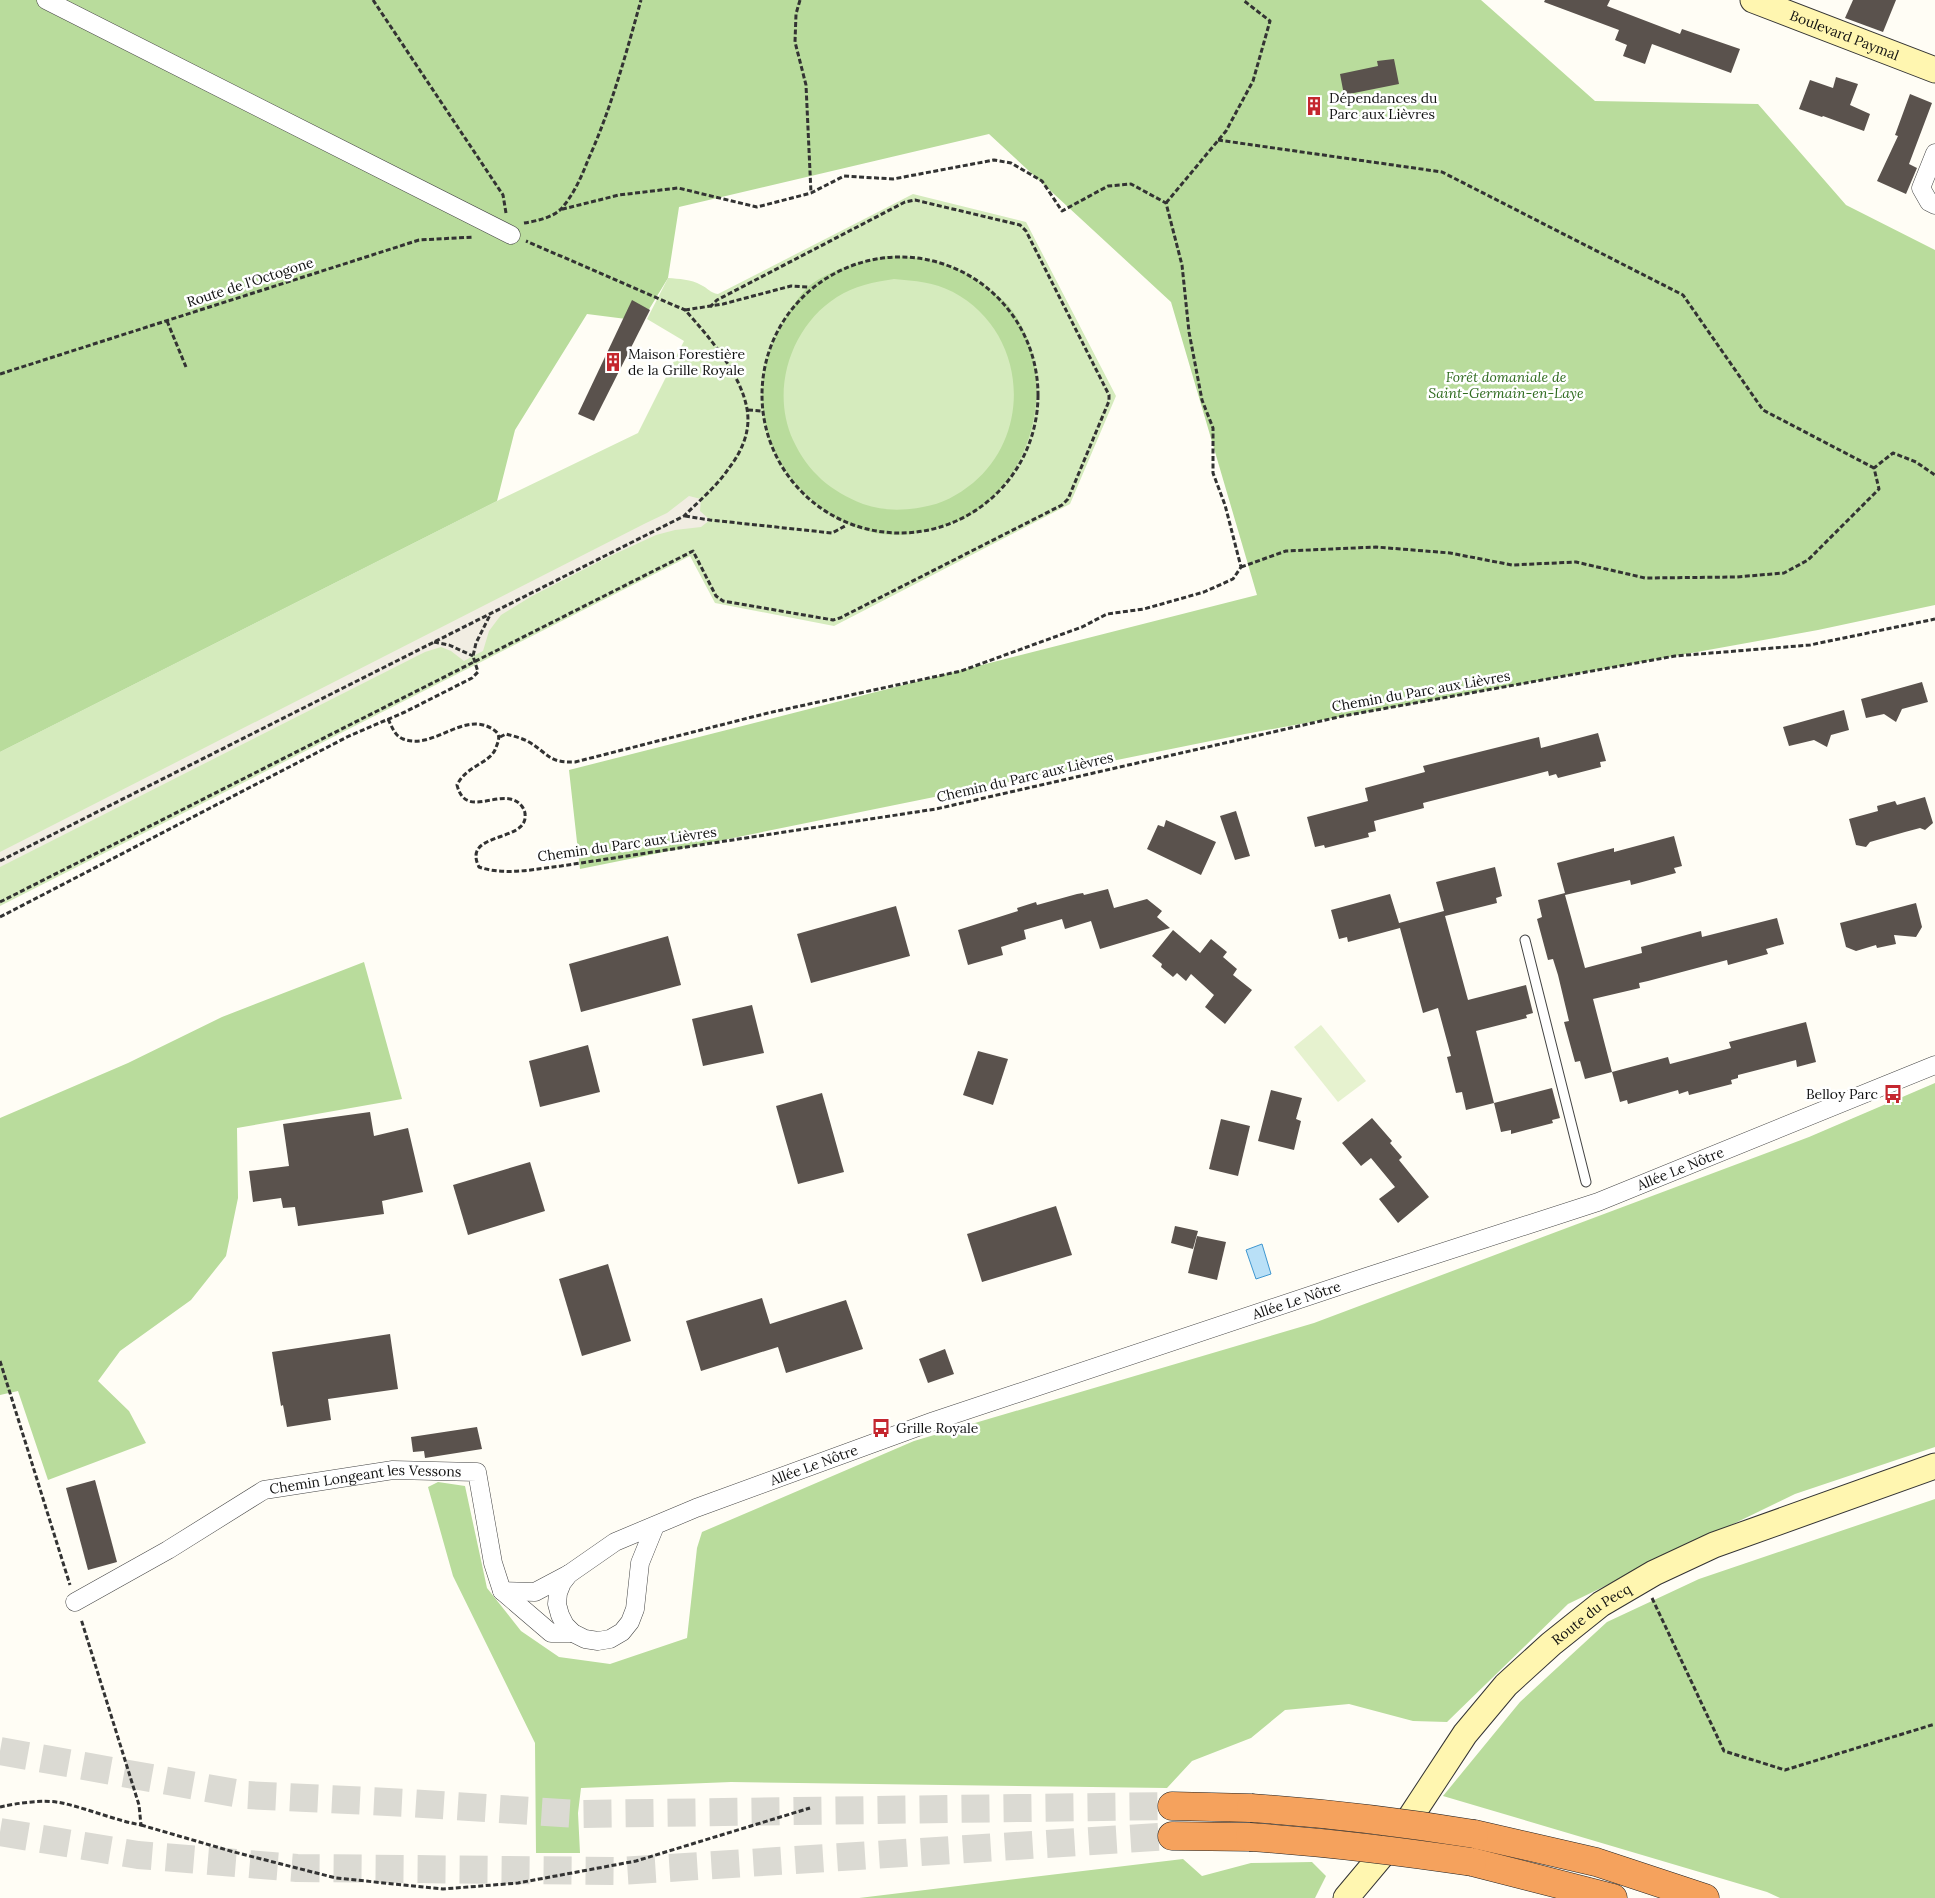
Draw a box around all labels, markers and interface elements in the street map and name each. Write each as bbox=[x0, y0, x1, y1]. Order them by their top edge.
street label: Boulevard Paymal bbox=[1787, 6, 1902, 64]
place label: Dépendances du Parc aux Lièvres bbox=[1329, 89, 1437, 123]
building icon: Dépendances du Parc aux Lièvres bbox=[1303, 95, 1325, 117]
street label: Route de l'Octogone bbox=[184, 253, 316, 311]
place label: Maison Forestière de la Grille Royale bbox=[628, 345, 745, 379]
building icon: Maison Forestière de la Grille Royale bbox=[602, 351, 624, 373]
park label: Forêt domaniale de Saint-Germain-en-Laye bbox=[1428, 368, 1584, 402]
street label: Chemin du Parc aux Lièvres bbox=[1330, 666, 1512, 716]
street label: Chemin du Parc aux Lièvres bbox=[935, 748, 1115, 806]
street label: Chemin du Parc aux Lièvres bbox=[536, 823, 718, 865]
bus stop icon: Belloy Parc bbox=[1882, 1083, 1904, 1105]
place label: Belloy Parc bbox=[1806, 1085, 1878, 1103]
street label: Allée Le Nôtre bbox=[1633, 1143, 1727, 1195]
street label: Allée Le Nôtre bbox=[1249, 1277, 1343, 1324]
bus stop icon: Grille Royale bbox=[870, 1417, 892, 1439]
place label: Grille Royale bbox=[896, 1419, 979, 1437]
street label: Allée Le Nôtre bbox=[766, 1440, 861, 1490]
street label: Chemin Longeant les Vessons bbox=[268, 1461, 461, 1498]
street label: Route du Pecq bbox=[1548, 1580, 1634, 1649]

